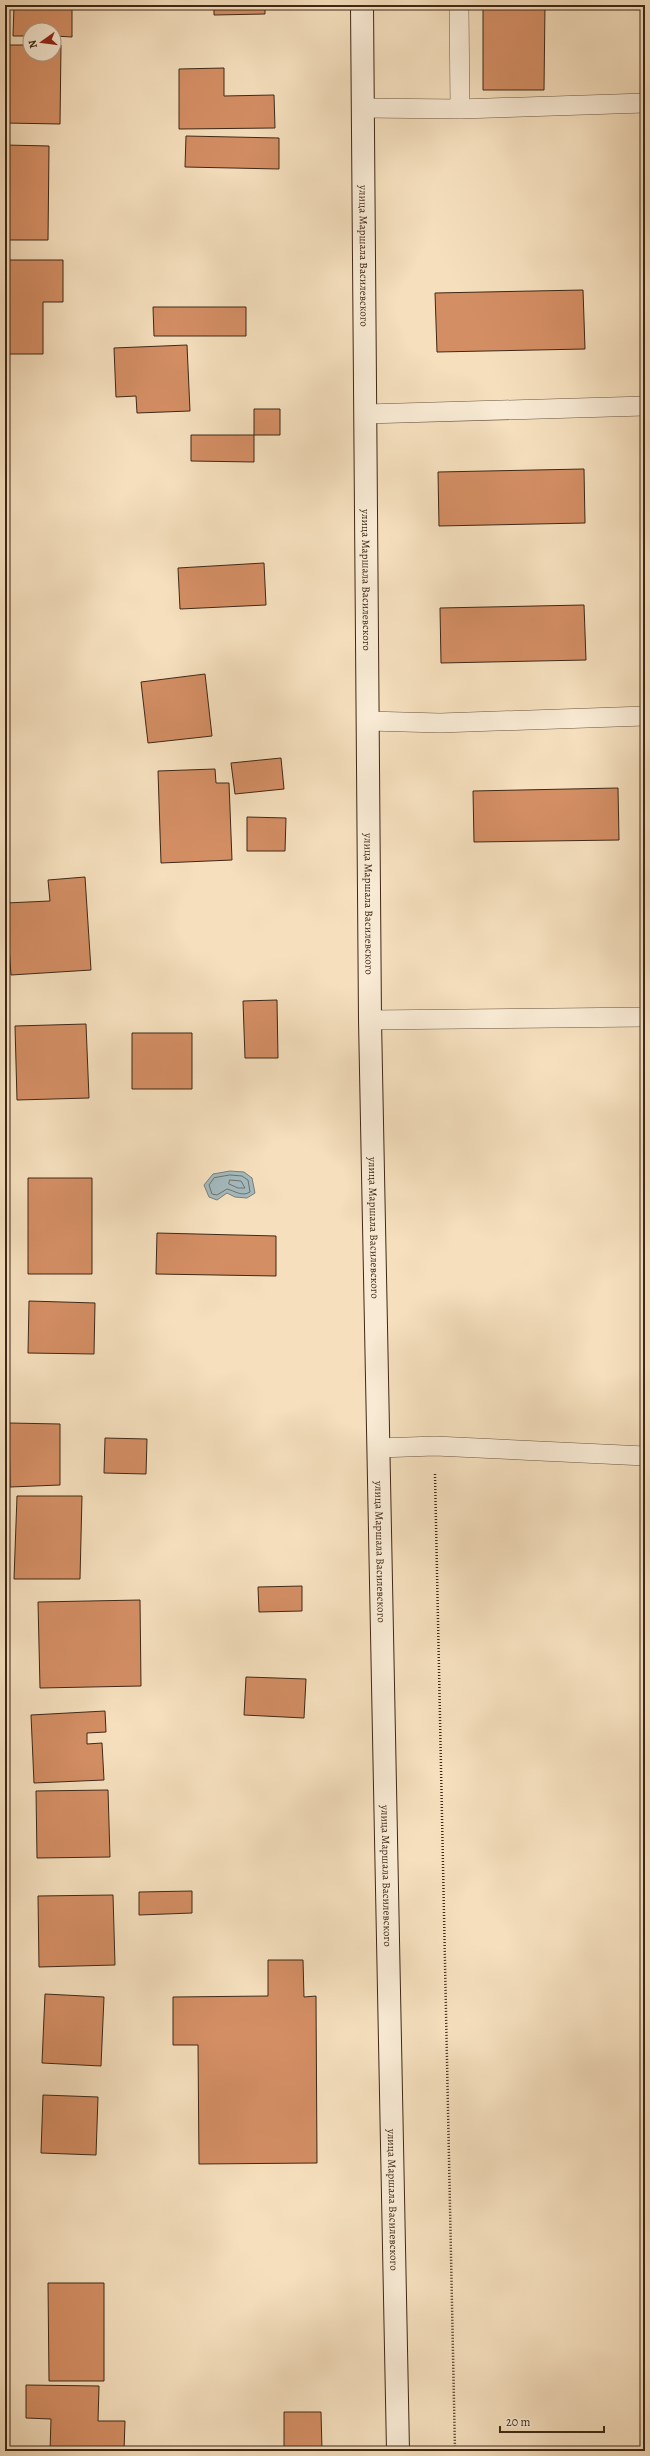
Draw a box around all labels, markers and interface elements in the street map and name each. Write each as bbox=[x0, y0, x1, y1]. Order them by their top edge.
north arrow bbox=[22, 22, 62, 62]
text: N bbox=[25, 39, 41, 50]
street label: улица Маршала Василевского bbox=[356, 184, 372, 327]
street label: улица Маршала Василевского bbox=[358, 508, 375, 651]
street label: улица Маршала Василевского bbox=[361, 832, 377, 975]
street label: улица Маршала Василевского bbox=[365, 1156, 383, 1299]
street label: улица Маршала Василевского bbox=[372, 1480, 389, 1623]
street label: улица Маршала Василевского bbox=[378, 1804, 396, 1947]
street label: улица Маршала Василевского bbox=[384, 2128, 402, 2271]
scale bar bbox=[500, 2408, 604, 2434]
text: 20 m bbox=[506, 2414, 530, 2430]

